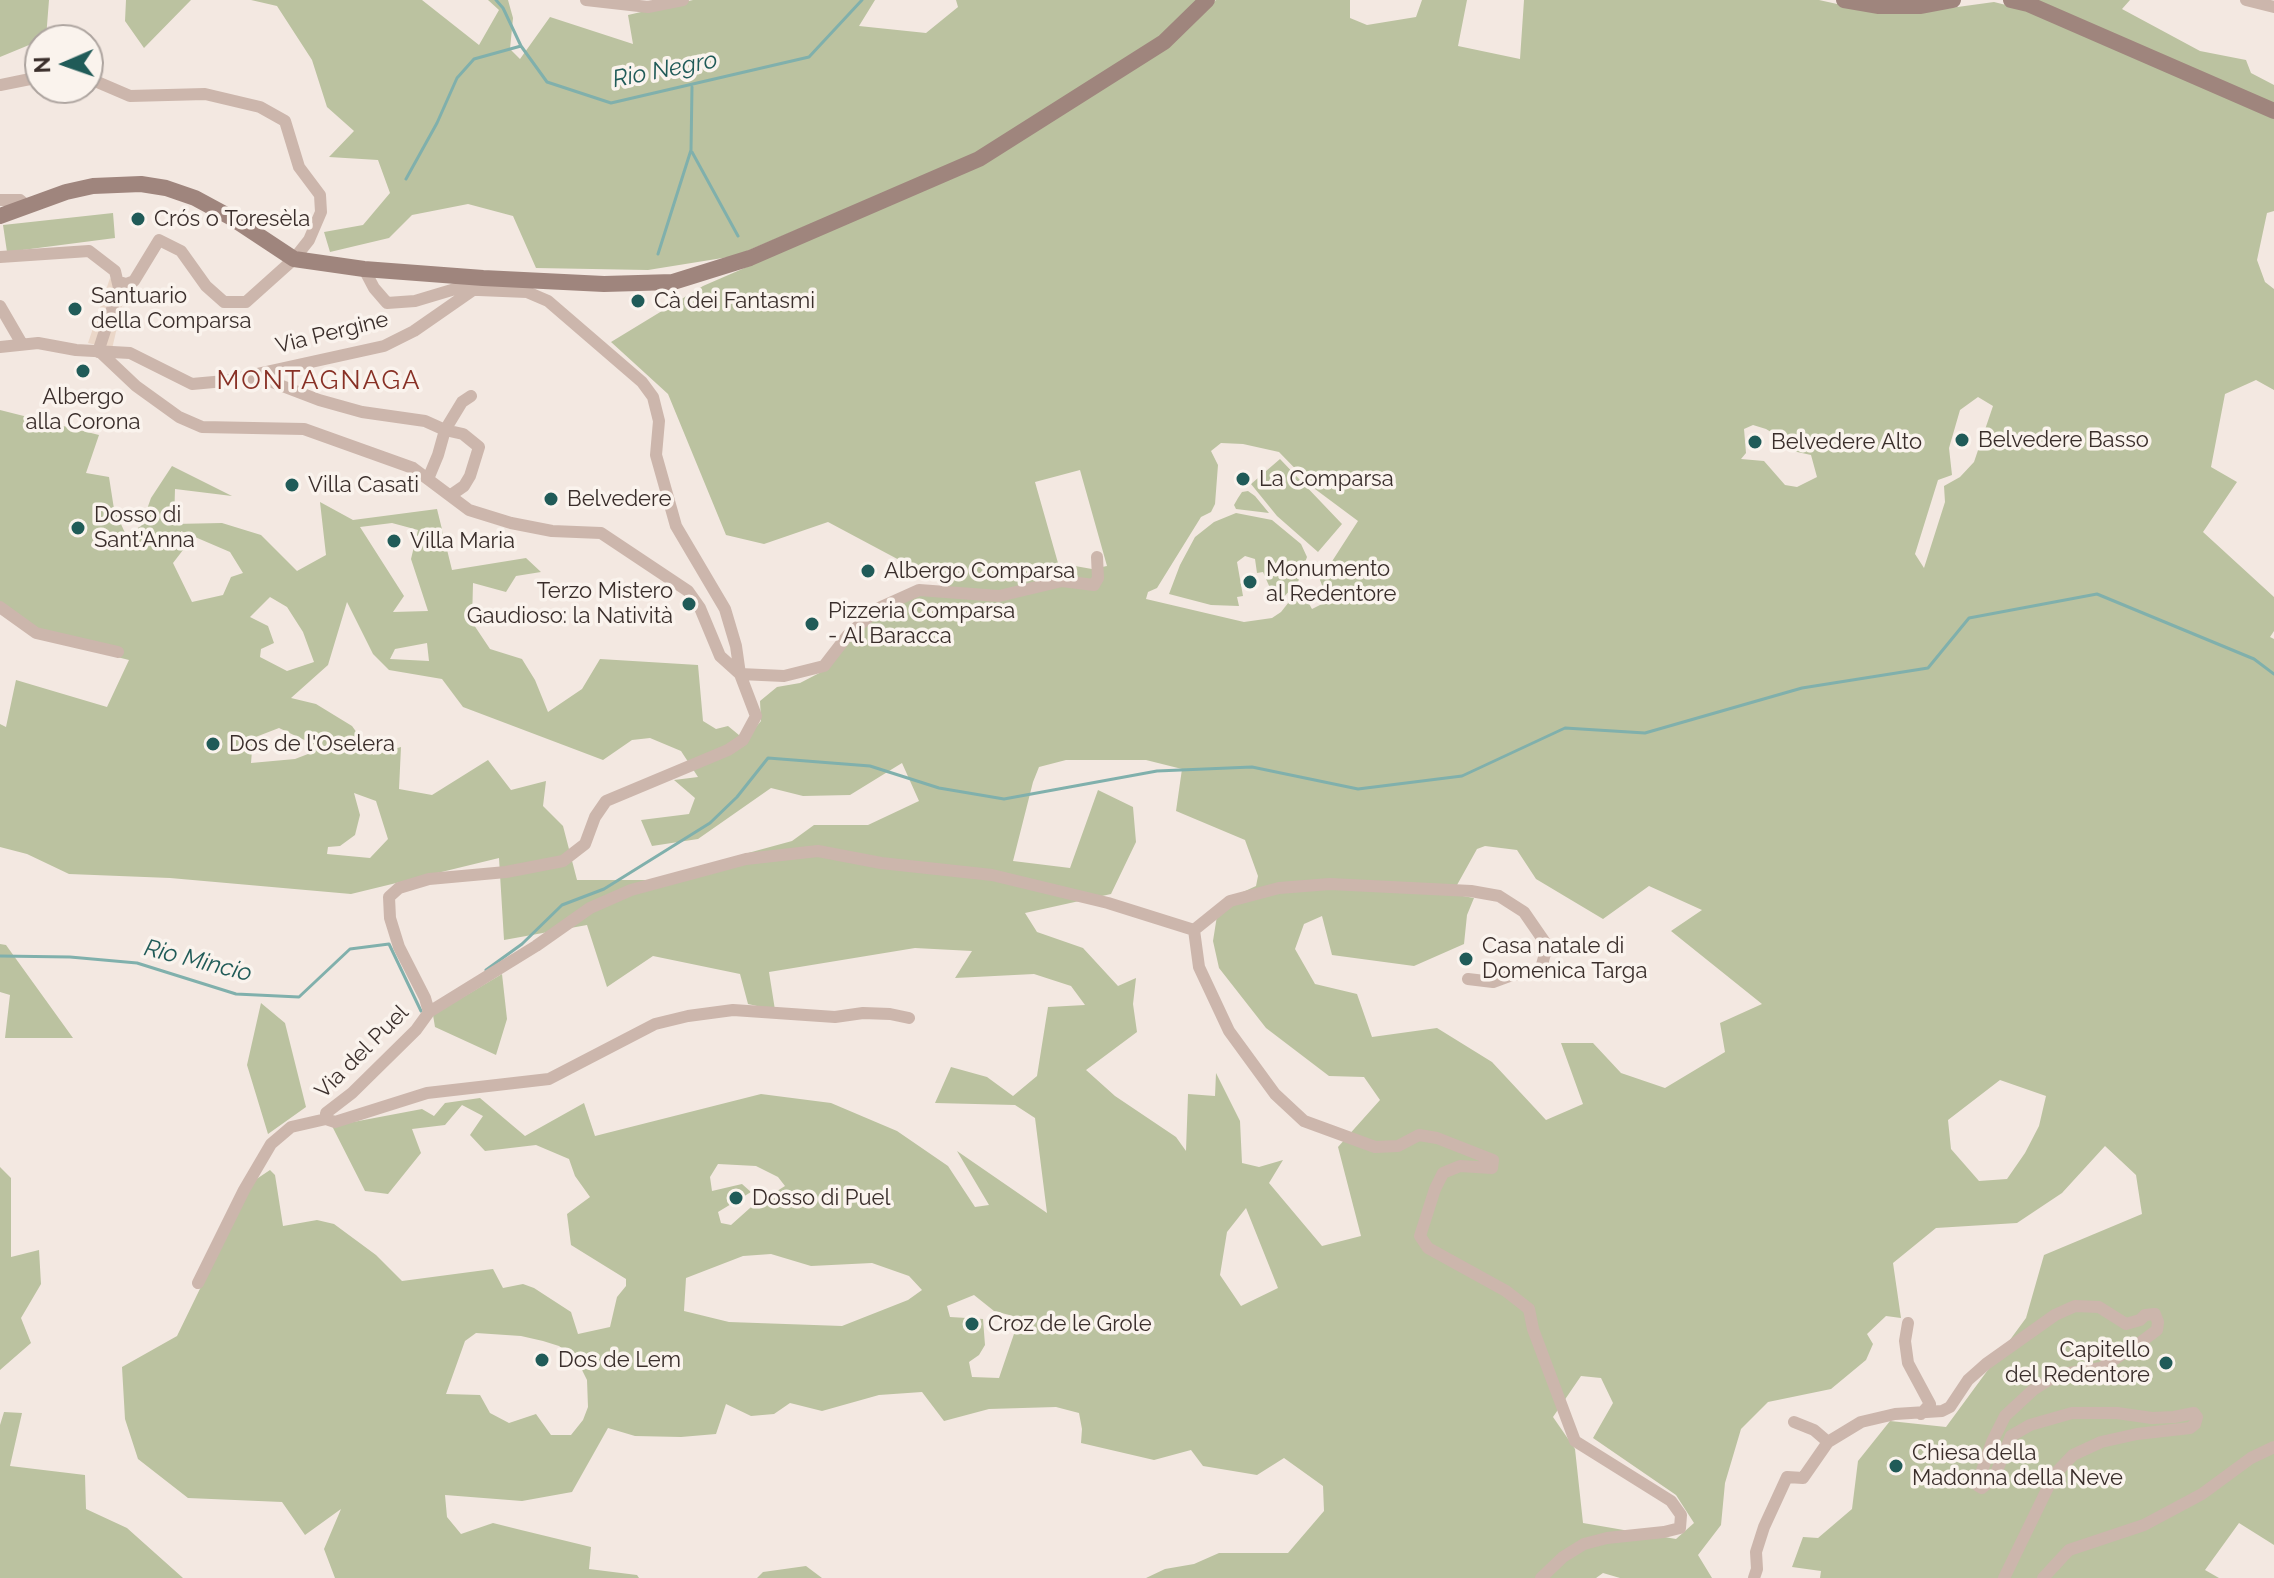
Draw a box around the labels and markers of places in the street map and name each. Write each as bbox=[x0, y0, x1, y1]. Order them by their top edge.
place label: Crós o Toresèla bbox=[154, 206, 310, 232]
marker: Crós o Toresèla bbox=[129, 210, 147, 228]
place label: Santuario della Comparsa bbox=[91, 283, 251, 334]
place label: Cà dei Fantasmi bbox=[654, 288, 815, 314]
marker: Cà dei Fantasmi bbox=[629, 292, 647, 310]
marker: Santuario della Comparsa bbox=[66, 300, 84, 318]
marker: Albergo alla Corona bbox=[74, 362, 92, 380]
place label: Albergo alla Corona bbox=[25, 384, 141, 436]
place label: Belvedere Basso bbox=[1978, 427, 2149, 453]
place label: Belvedere Alto bbox=[1771, 429, 1922, 455]
marker: Belvedere Basso bbox=[1953, 431, 1971, 449]
marker: Belvedere Alto bbox=[1746, 433, 1764, 451]
place label: La Comparsa bbox=[1259, 466, 1394, 492]
marker: La Comparsa bbox=[1234, 470, 1252, 488]
place label: Villa Casati bbox=[308, 472, 419, 498]
marker: Villa Casati bbox=[283, 476, 301, 494]
place label: Belvedere bbox=[567, 486, 671, 512]
marker: Belvedere bbox=[542, 490, 560, 508]
place label: Dosso di Sant'Anna bbox=[94, 502, 195, 554]
marker: Dosso di Sant'Anna bbox=[69, 519, 87, 537]
place label: Villa Maria bbox=[410, 528, 515, 554]
marker: Villa Maria bbox=[385, 532, 403, 550]
place label: Monumento al Redentore bbox=[1266, 556, 1396, 608]
place label: Albergo Comparsa bbox=[884, 558, 1075, 584]
marker: Albergo Comparsa bbox=[859, 562, 877, 580]
marker: Monumento al Redentore bbox=[1241, 573, 1259, 591]
place label: Terzo Mistero Gaudioso: la Natività bbox=[467, 578, 673, 630]
marker: Terzo Mistero Gaudioso: la Natività bbox=[680, 595, 698, 613]
place label: Pizzeria Comparsa - Al Baracca bbox=[828, 598, 1015, 650]
marker: Pizzeria Comparsa - Al Baracca bbox=[803, 615, 821, 633]
place label: Dos de l'Oselera bbox=[229, 731, 395, 757]
marker: Dos de l'Oselera bbox=[204, 735, 222, 753]
place label: Casa natale di Domenica Targa bbox=[1482, 933, 1647, 984]
marker: Casa natale di Domenica Targa bbox=[1457, 950, 1475, 968]
place label: Dosso di Puel bbox=[752, 1185, 891, 1211]
marker: Dosso di Puel bbox=[727, 1189, 745, 1207]
place label: Croz de le Grole bbox=[988, 1311, 1152, 1337]
marker: Croz de le Grole bbox=[963, 1315, 981, 1333]
place label: Capitello del Redentore bbox=[2005, 1337, 2150, 1388]
place label: Dos de Lem bbox=[558, 1347, 681, 1373]
marker: Dos de Lem bbox=[533, 1351, 551, 1369]
marker: Capitello del Redentore bbox=[2157, 1354, 2175, 1372]
place label: Chiesa della Madonna della Neve bbox=[1912, 1440, 2123, 1492]
marker: Chiesa della Madonna della Neve bbox=[1887, 1457, 1905, 1475]

